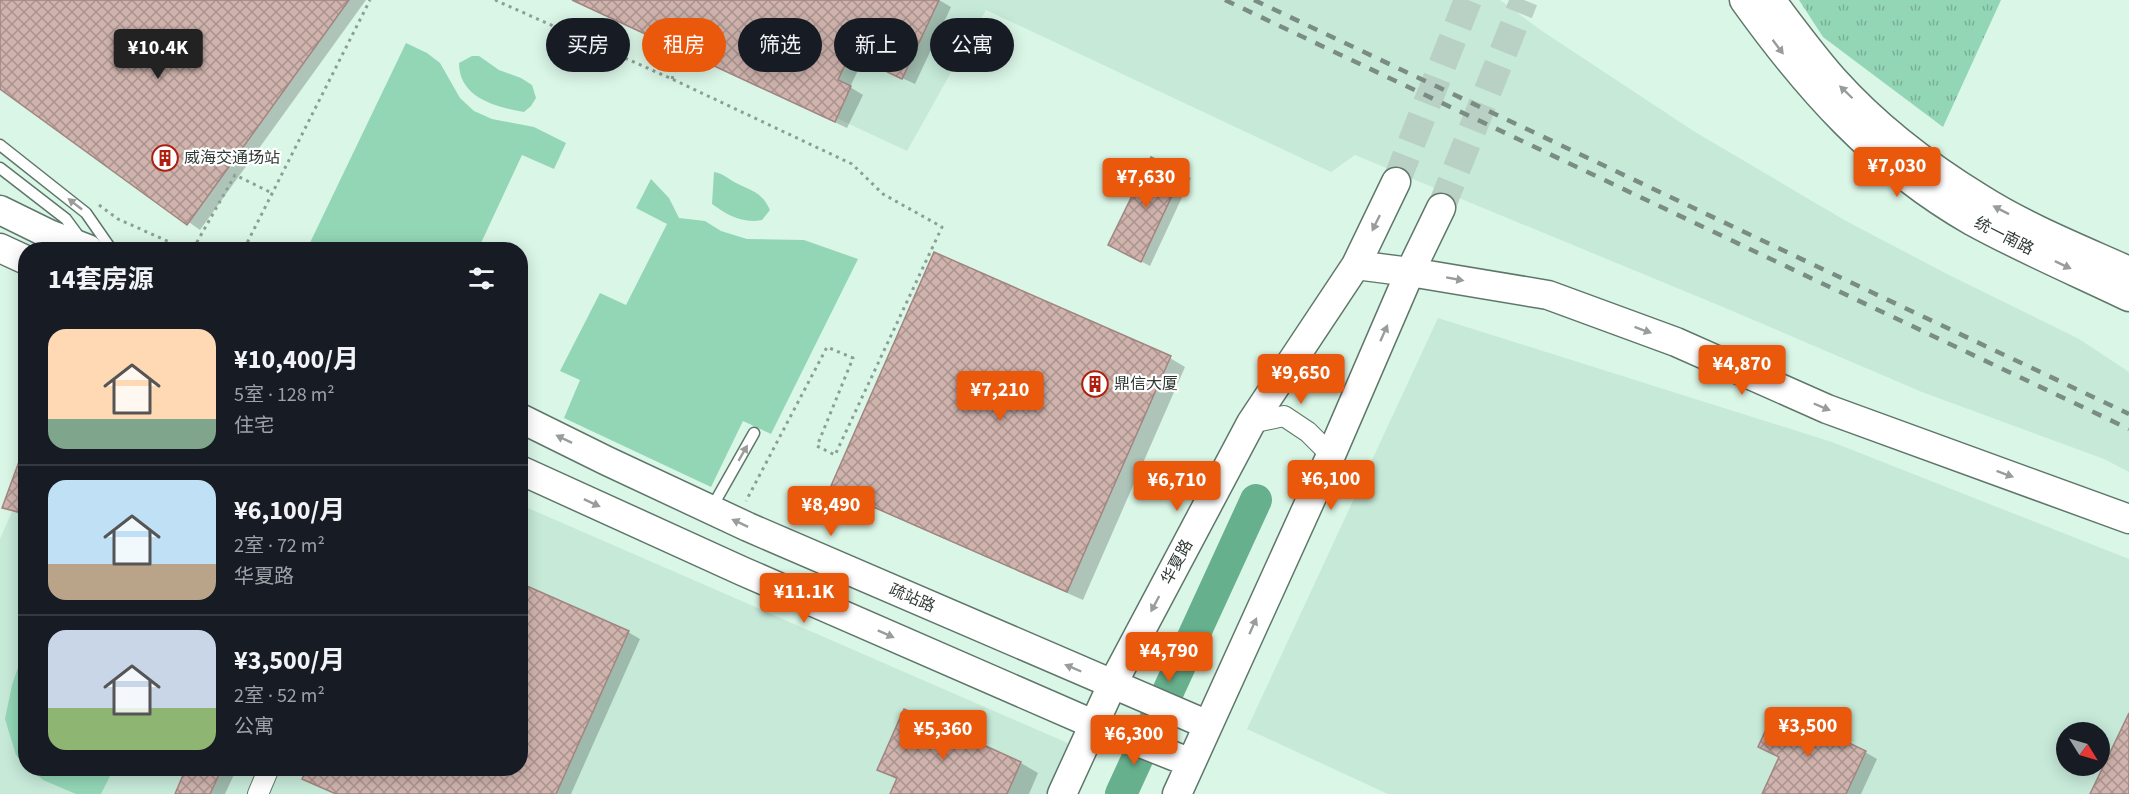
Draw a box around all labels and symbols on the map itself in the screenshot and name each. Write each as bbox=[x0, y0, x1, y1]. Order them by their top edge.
pin: ¥10.4K bbox=[109, 29, 207, 80]
one-way arrow bbox=[1772, 39, 1784, 55]
one-way arrow bbox=[1839, 85, 1854, 99]
building icon: 威海交通场站 bbox=[150, 143, 180, 173]
place label: 威海交通场站 bbox=[184, 147, 280, 169]
pin: ¥7,030 bbox=[1848, 147, 1946, 198]
pin: ¥7,630 bbox=[1097, 158, 1195, 209]
one-way arrow bbox=[67, 199, 82, 211]
one-way arrow bbox=[1992, 205, 2009, 214]
street label: 统一南路 bbox=[1970, 212, 2038, 260]
one-way arrow bbox=[1371, 215, 1381, 232]
one-way arrow bbox=[2054, 261, 2071, 270]
one-way arrow bbox=[1446, 275, 1465, 284]
one-way arrow bbox=[1379, 323, 1389, 341]
one-way arrow bbox=[1634, 325, 1652, 335]
pin: ¥4,870 bbox=[1693, 345, 1791, 396]
pin: ¥9,650 bbox=[1252, 354, 1350, 405]
building icon: 鼎信大厦 bbox=[1080, 369, 1110, 399]
pin: ¥7,210 bbox=[951, 371, 1049, 422]
place label: 鼎信大厦 bbox=[1114, 373, 1178, 395]
one-way arrow bbox=[1813, 403, 1831, 412]
one-way arrow bbox=[555, 435, 572, 444]
one-way arrow bbox=[738, 444, 748, 461]
pin: ¥6,100 bbox=[1282, 460, 1380, 511]
pin: ¥6,710 bbox=[1128, 461, 1226, 512]
one-way arrow bbox=[1996, 469, 2014, 479]
pin: ¥8,490 bbox=[782, 486, 880, 537]
one-way arrow bbox=[584, 499, 601, 508]
one-way arrow bbox=[731, 518, 748, 527]
street label: 华夏路 bbox=[1156, 536, 1198, 588]
pin: ¥11.1K bbox=[755, 573, 853, 624]
street label: 疏站路 bbox=[886, 578, 938, 618]
one-way arrow bbox=[1150, 596, 1160, 613]
one-way arrow bbox=[1248, 616, 1258, 634]
one-way arrow bbox=[877, 629, 895, 639]
pin: ¥4,790 bbox=[1120, 632, 1218, 683]
one-way arrow bbox=[1064, 663, 1081, 672]
pin: ¥3,500 bbox=[1759, 707, 1857, 758]
pin: ¥5,360 bbox=[894, 710, 992, 761]
pin: ¥6,300 bbox=[1085, 715, 1183, 766]
north arrow bbox=[2056, 722, 2110, 776]

